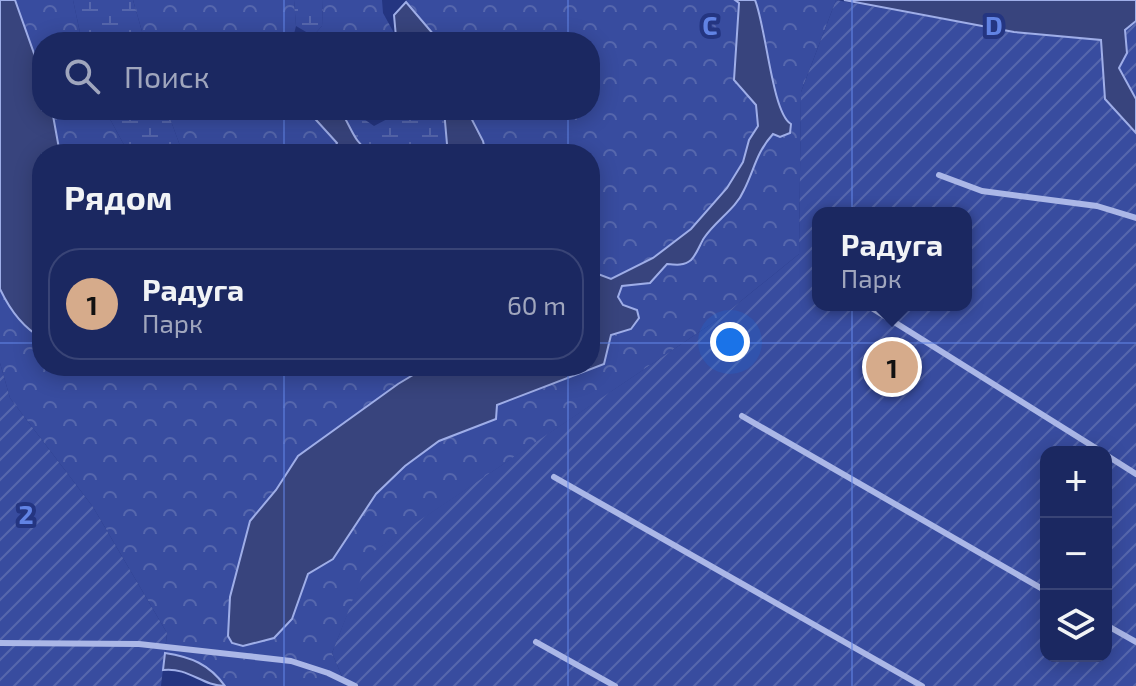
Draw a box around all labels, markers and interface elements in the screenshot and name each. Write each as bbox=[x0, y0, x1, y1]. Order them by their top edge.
text: C bbox=[702, 9, 718, 40]
text: D bbox=[985, 9, 1003, 40]
search box bbox=[32, 32, 600, 120]
icon: search bbox=[60, 54, 104, 98]
text: Поиск bbox=[124, 58, 210, 94]
text: Рядом bbox=[64, 176, 172, 217]
popup bbox=[812, 207, 972, 311]
text: Радуга bbox=[841, 226, 943, 262]
text: Парк bbox=[841, 262, 902, 293]
text: Радуга bbox=[142, 271, 244, 307]
text: 1 bbox=[86, 289, 98, 320]
text: 60 m bbox=[507, 289, 566, 320]
text: Парк bbox=[142, 307, 203, 338]
your location bbox=[710, 322, 750, 362]
pin: 1 bbox=[866, 337, 918, 397]
map controls bbox=[1040, 446, 1112, 662]
button: + bbox=[1040, 446, 1112, 518]
text: 2 bbox=[18, 498, 34, 529]
button: − bbox=[1040, 518, 1112, 590]
button: layers bbox=[1040, 590, 1112, 662]

